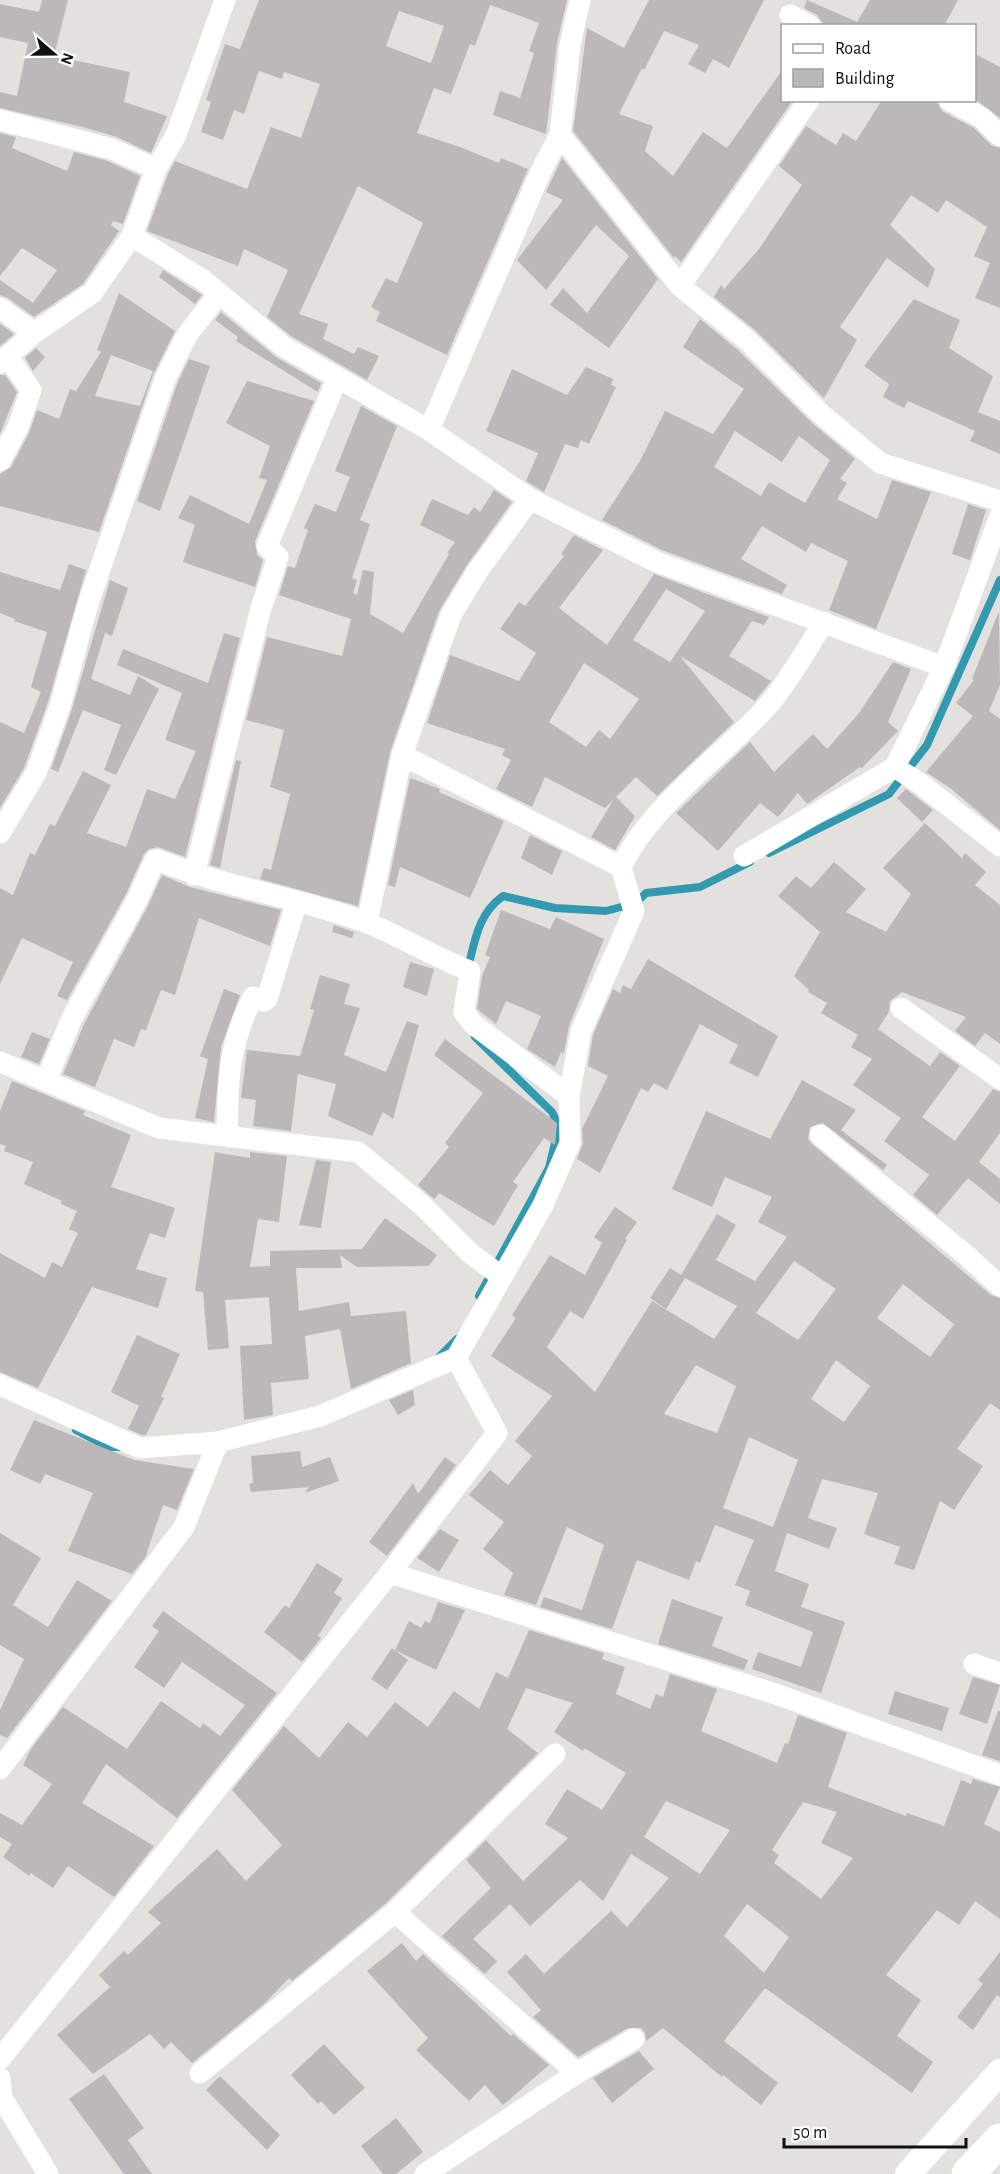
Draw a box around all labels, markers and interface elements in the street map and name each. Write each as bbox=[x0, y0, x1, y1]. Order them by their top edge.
north arrow bbox=[24, 24, 84, 84]
legend bbox=[781, 24, 976, 102]
text: Road bbox=[835, 40, 871, 58]
text: N bbox=[58, 51, 77, 67]
text: Building bbox=[835, 70, 895, 88]
scale bar bbox=[784, 2111, 966, 2149]
text: 50 m bbox=[793, 2124, 827, 2142]

